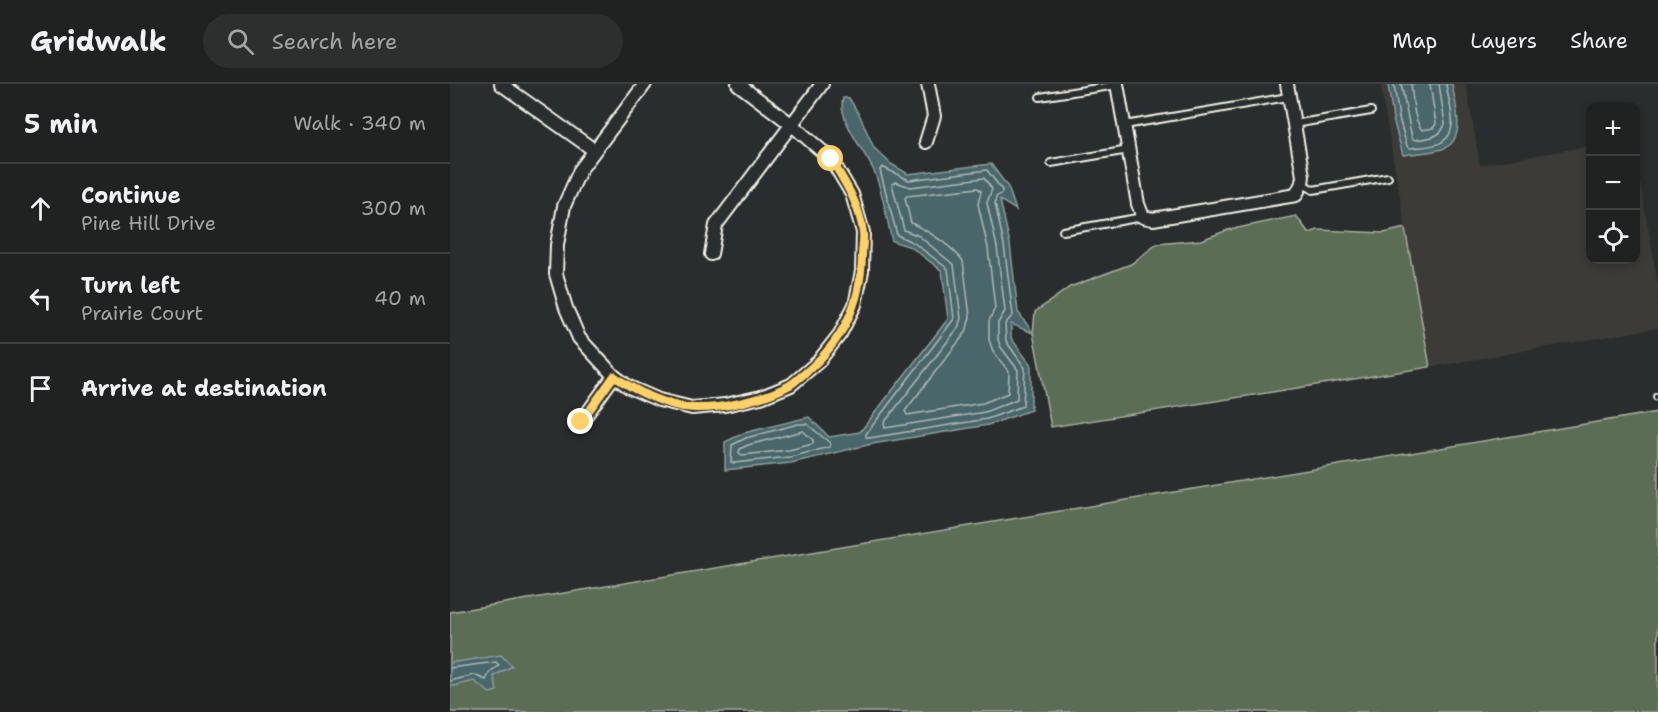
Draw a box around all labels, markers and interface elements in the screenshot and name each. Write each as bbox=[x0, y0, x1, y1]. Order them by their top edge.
search box bbox=[203, 14, 623, 68]
text: Gridwalk bbox=[30, 22, 167, 60]
icon: search bbox=[224, 25, 257, 58]
text: Search here bbox=[272, 27, 398, 56]
text: Map bbox=[1392, 27, 1437, 55]
text: Layers bbox=[1470, 27, 1537, 55]
text: Share bbox=[1570, 27, 1628, 55]
map controls bbox=[1586, 102, 1640, 264]
button: + bbox=[1586, 102, 1640, 156]
text: 5 min bbox=[24, 106, 98, 141]
text: Walk · 340 m bbox=[293, 110, 426, 136]
route start bbox=[817, 145, 843, 171]
button: − bbox=[1586, 156, 1640, 210]
text: Continue bbox=[81, 181, 181, 210]
icon: ahead bbox=[24, 192, 57, 225]
text: 300 m bbox=[360, 195, 426, 221]
text: Pine Hill Drive bbox=[81, 210, 216, 236]
button: locate bbox=[1586, 210, 1640, 264]
text: Turn left bbox=[81, 271, 180, 300]
icon: left bbox=[24, 282, 57, 315]
text: 40 m bbox=[374, 285, 426, 311]
text: Prairie Court bbox=[81, 300, 203, 326]
icon: arrive bbox=[24, 372, 57, 405]
text: Arrive at destination bbox=[81, 374, 327, 403]
route end bbox=[567, 408, 593, 434]

